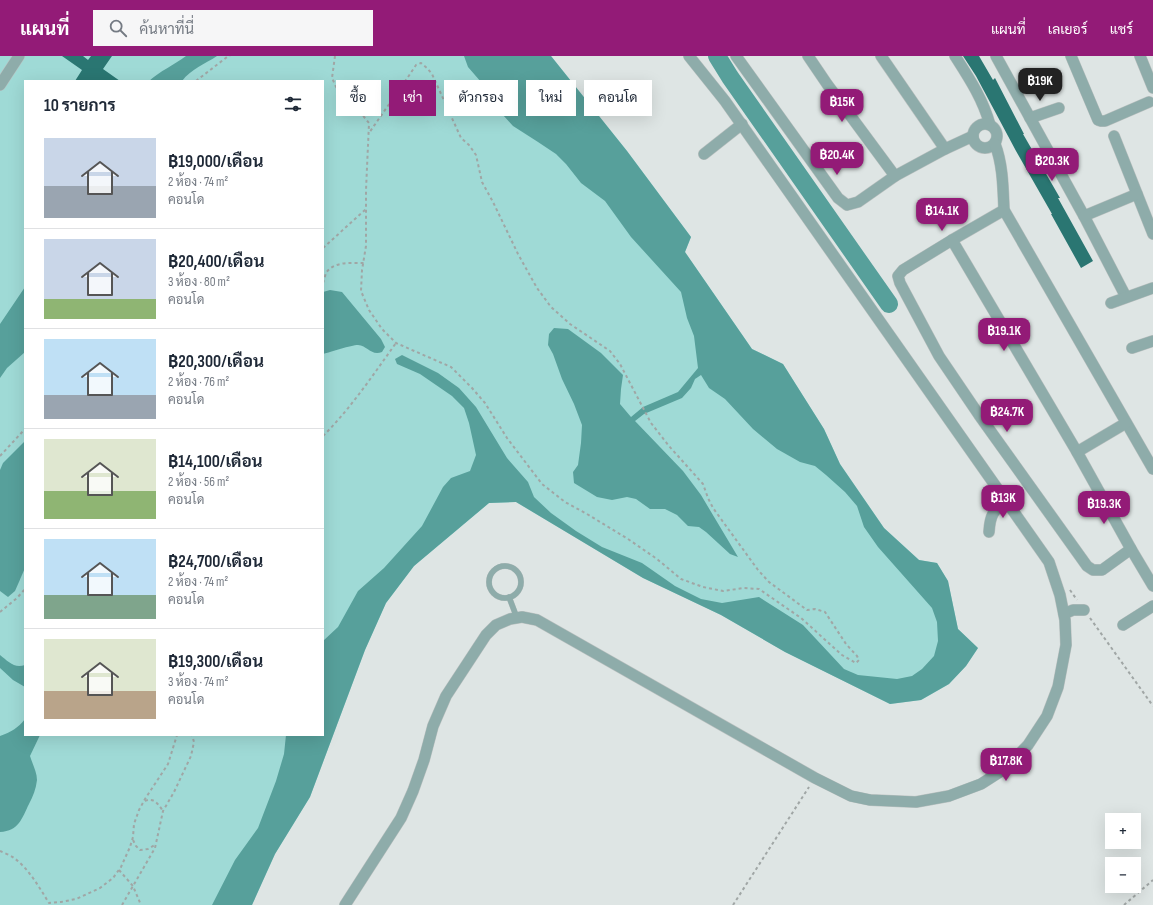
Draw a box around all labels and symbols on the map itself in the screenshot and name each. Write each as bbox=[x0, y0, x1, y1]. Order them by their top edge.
pin: ฿19K bbox=[1016, 68, 1064, 102]
pin: ฿15K bbox=[818, 89, 866, 123]
pin: ฿20.4K bbox=[804, 142, 870, 176]
pin: ฿20.3K bbox=[1019, 148, 1085, 182]
pin: ฿14.1K bbox=[909, 198, 975, 232]
pin: ฿19.1K bbox=[971, 318, 1037, 352]
pin: ฿24.7K bbox=[974, 399, 1040, 433]
pin: ฿13K bbox=[979, 485, 1027, 519]
pin: ฿19.3K bbox=[1071, 491, 1137, 525]
pin: ฿17.8K bbox=[973, 748, 1039, 782]

